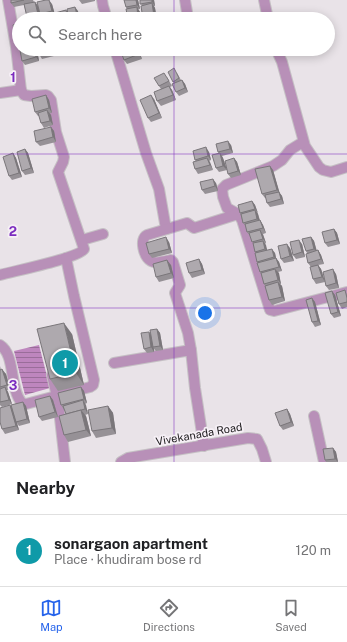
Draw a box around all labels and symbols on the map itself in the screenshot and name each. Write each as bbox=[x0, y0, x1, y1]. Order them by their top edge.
text: 1 bbox=[10, 70, 16, 85]
text: 2 bbox=[9, 224, 17, 239]
your location bbox=[195, 303, 215, 323]
pin: 1 bbox=[52, 348, 78, 378]
text: 3 bbox=[9, 378, 18, 393]
street label: Vivekanada Road bbox=[155, 420, 243, 448]

